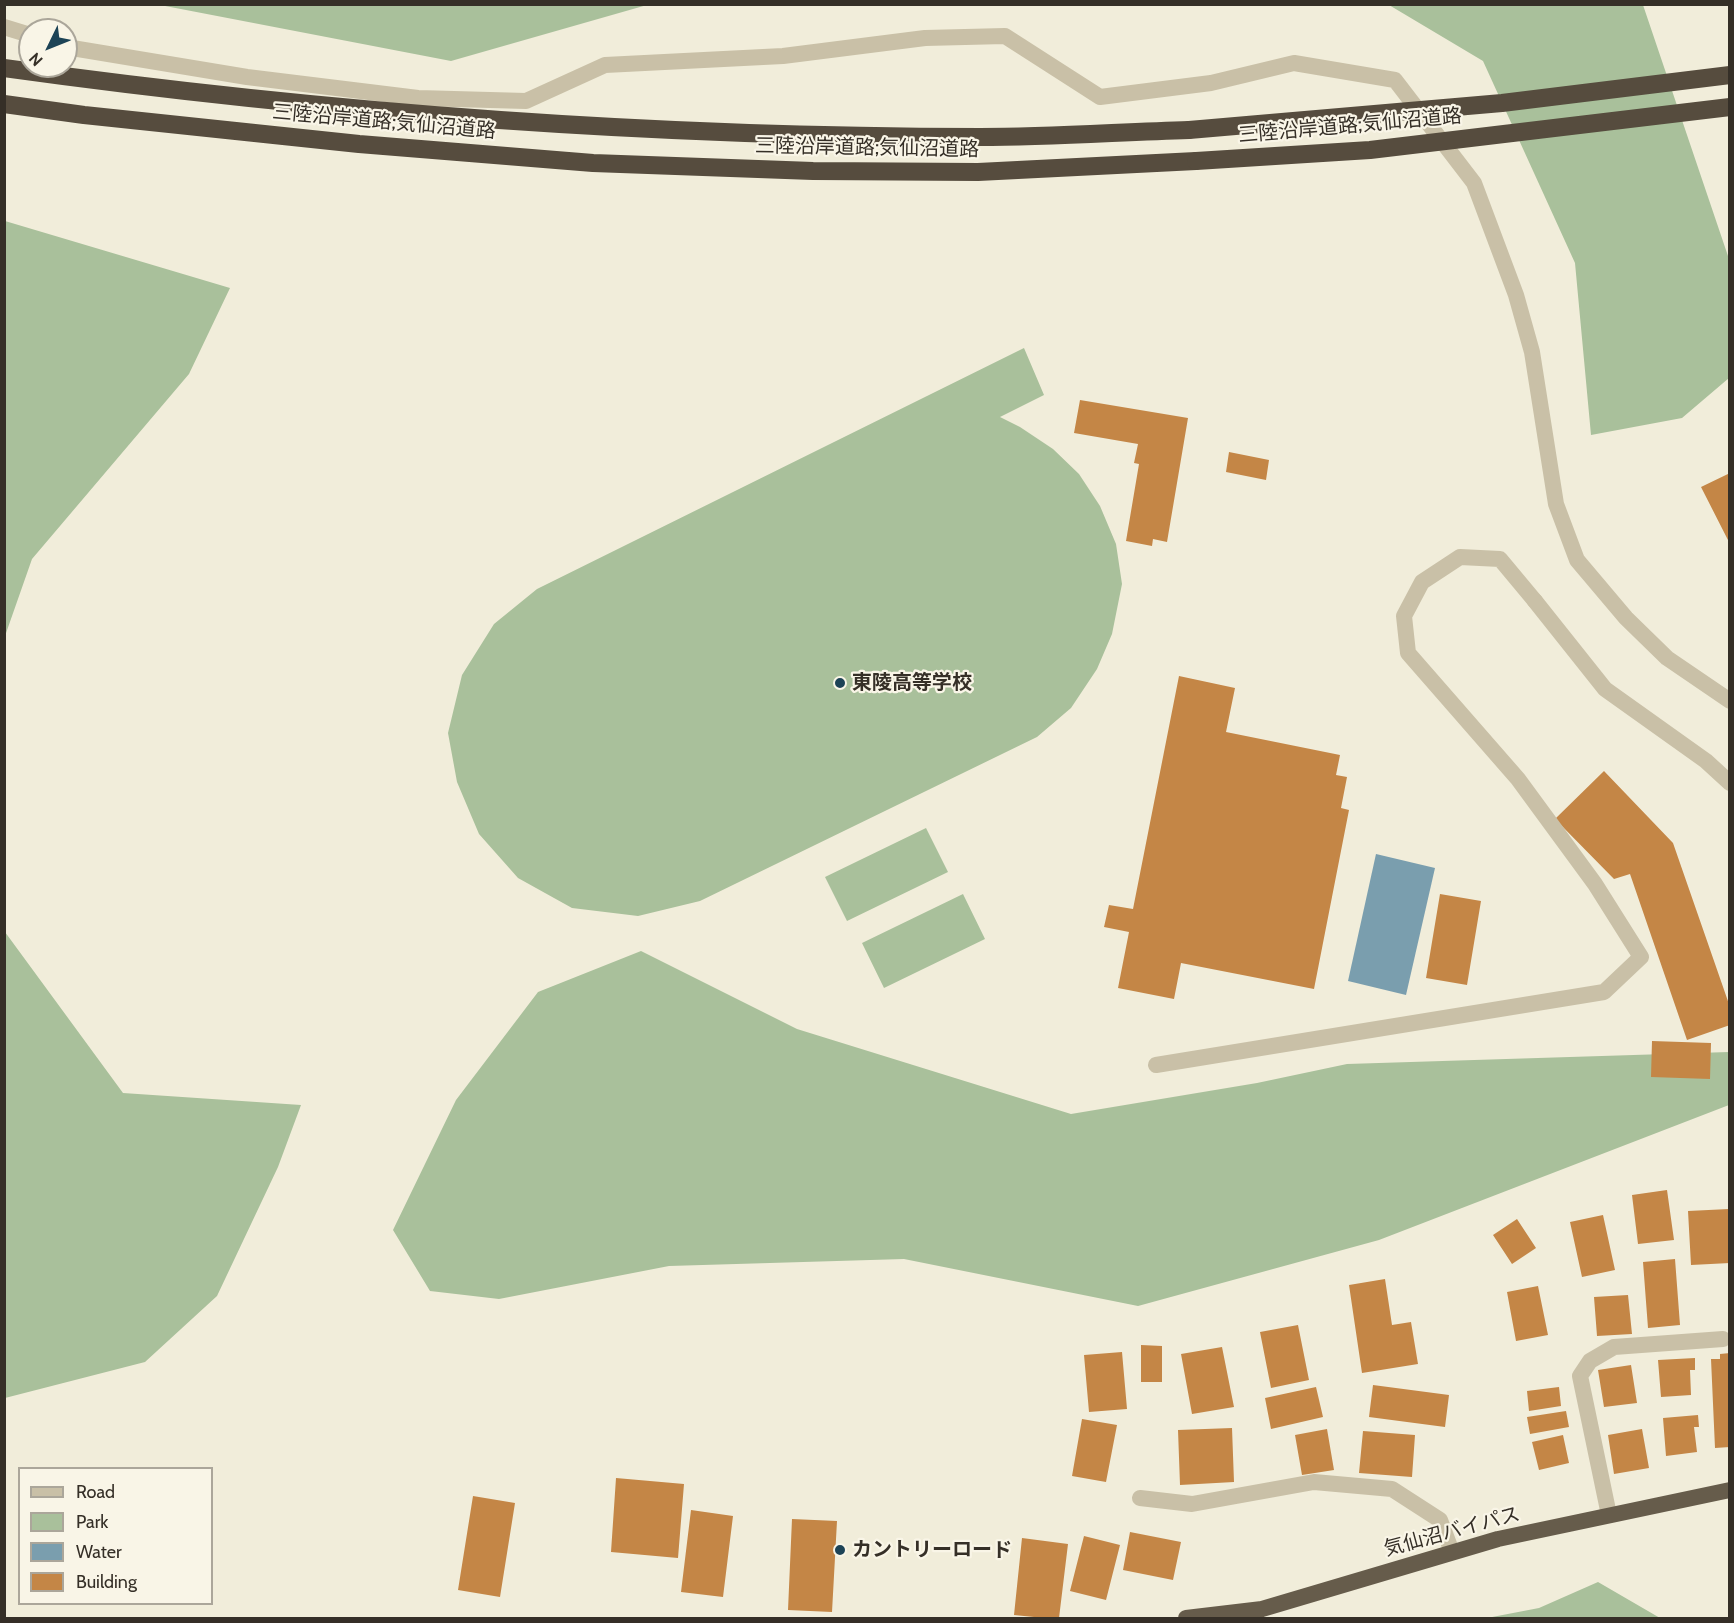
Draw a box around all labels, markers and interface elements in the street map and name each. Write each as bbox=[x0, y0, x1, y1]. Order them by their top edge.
north arrow bbox=[18, 18, 78, 78]
text: N bbox=[25, 49, 47, 70]
street label: 三陸沿岸道路;気仙沼道路 bbox=[271, 100, 497, 144]
street label: 三陸沿岸道路;気仙沼道路 bbox=[1237, 104, 1463, 148]
street label: 三陸沿岸道路;気仙沼道路 bbox=[755, 134, 979, 162]
place label: 東陵高等学校 bbox=[852, 671, 972, 695]
marker: 東陵高等学校 bbox=[833, 676, 847, 690]
legend bbox=[18, 1467, 213, 1605]
text: Road bbox=[76, 1481, 115, 1503]
street label: 気仙沼バイパス bbox=[1381, 1502, 1523, 1562]
text: Park bbox=[76, 1511, 108, 1533]
place label: カントリーロード bbox=[852, 1538, 1012, 1562]
text: Water bbox=[76, 1541, 122, 1563]
marker: カントリーロード bbox=[833, 1543, 847, 1557]
text: Building bbox=[76, 1571, 137, 1593]

